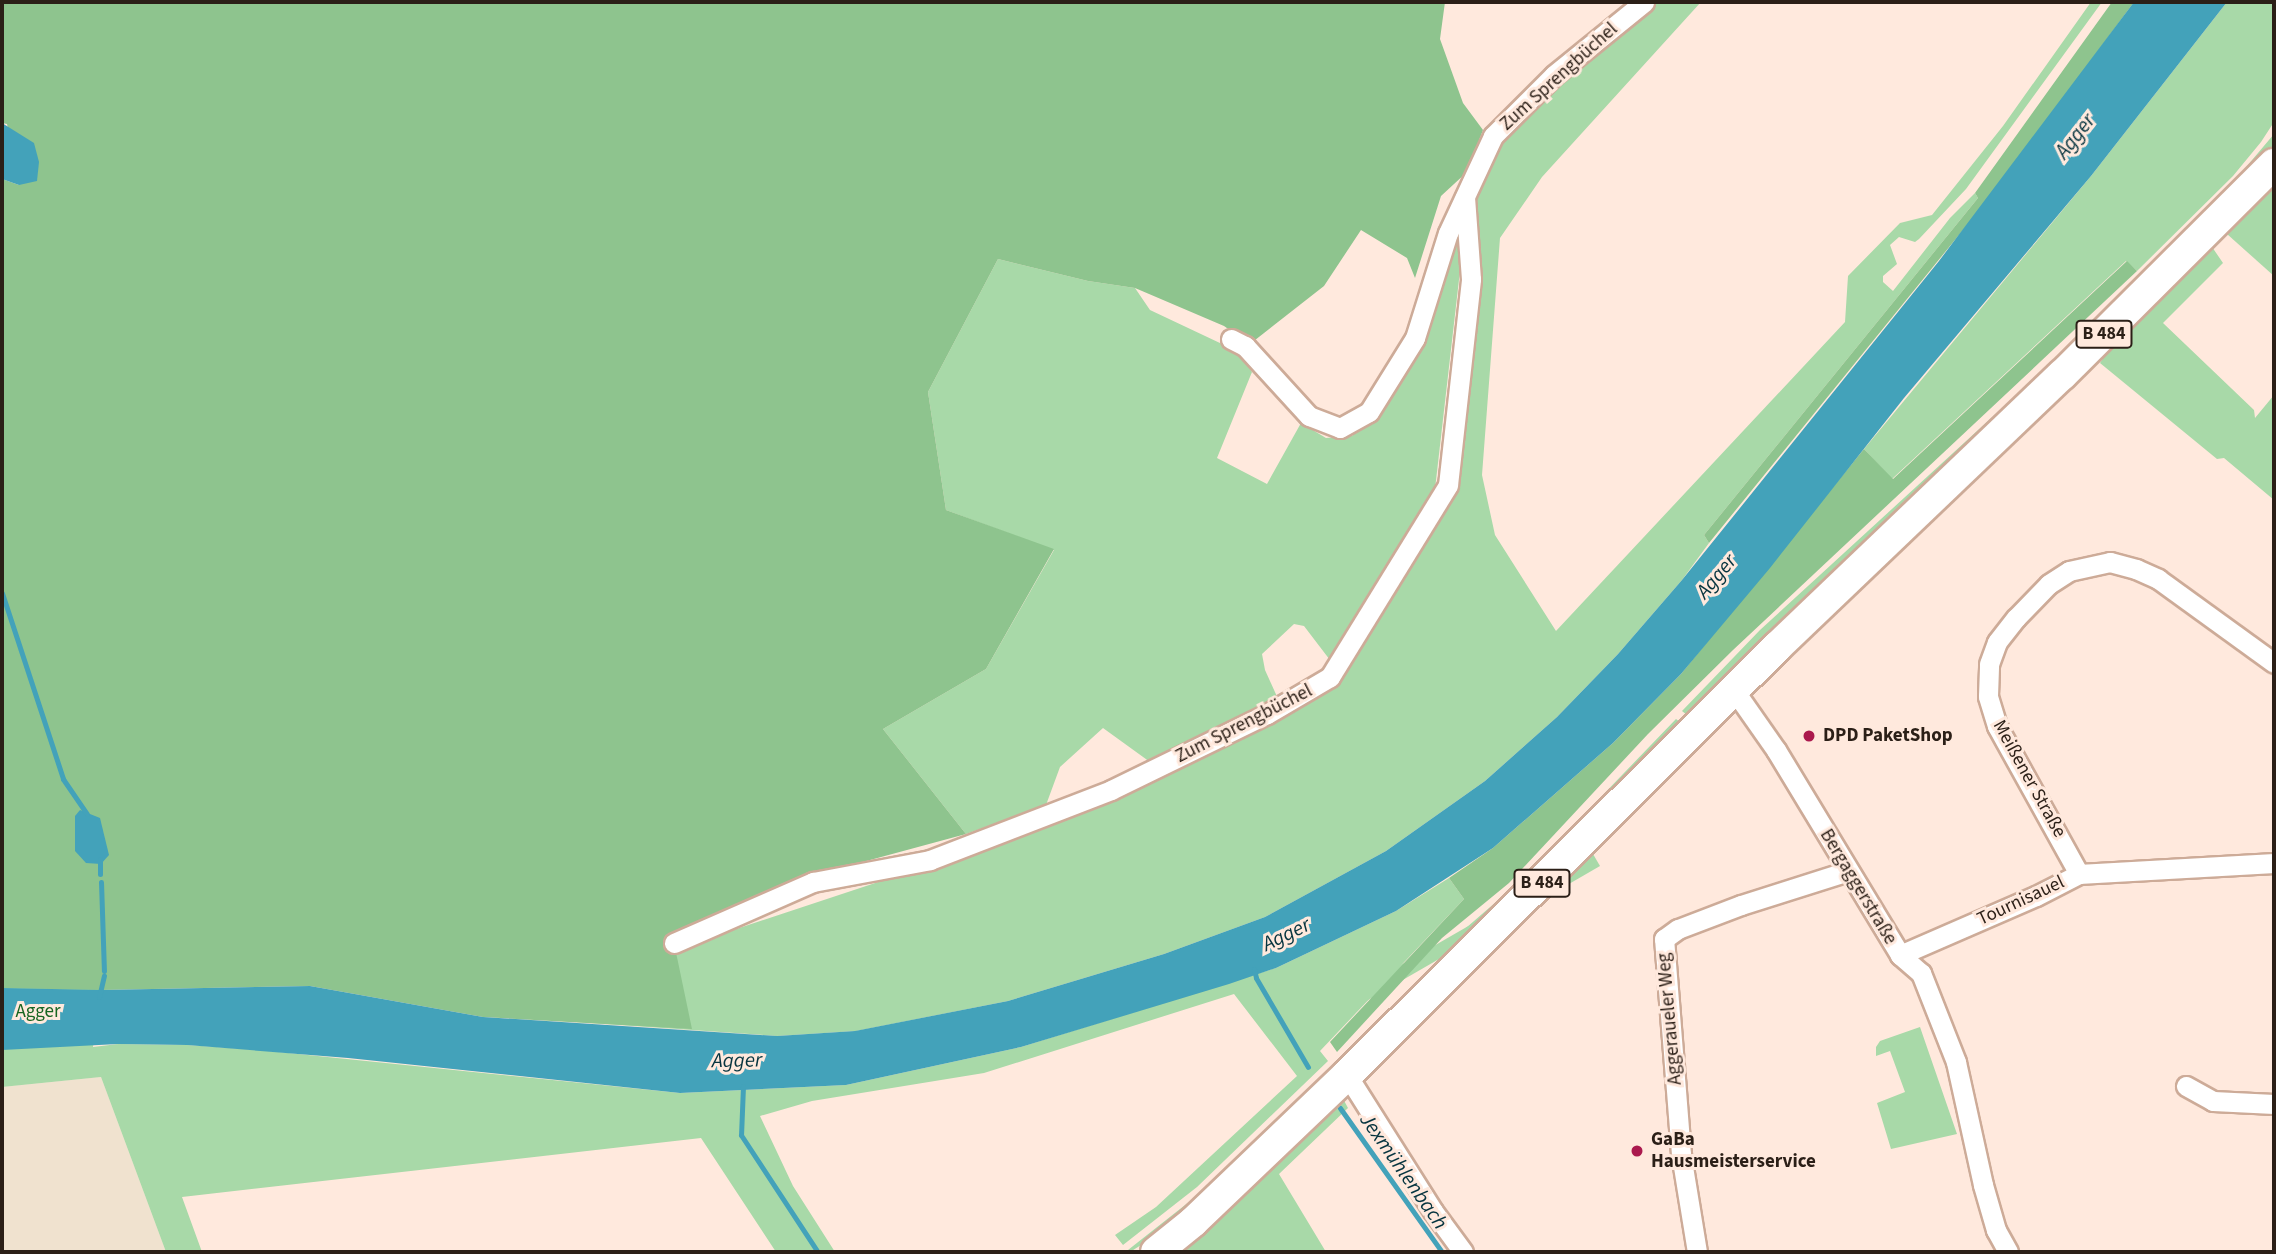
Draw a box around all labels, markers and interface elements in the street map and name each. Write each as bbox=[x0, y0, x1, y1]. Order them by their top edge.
street label: Zum Sprengbüchel bbox=[1496, 18, 1622, 136]
water label: Agger bbox=[2050, 108, 2100, 164]
road number: B 484 bbox=[2074, 320, 2134, 348]
water label: Agger bbox=[1690, 549, 1742, 603]
street label: Zum Sprengbüchel bbox=[1172, 680, 1316, 768]
street label: Meißener Straße bbox=[1987, 716, 2071, 842]
place label: DPD PaketShop bbox=[1823, 725, 1953, 747]
marker: DPD PaketShop bbox=[1801, 728, 1817, 744]
street label: Bergaggerstraße bbox=[1815, 825, 1901, 949]
road number: B 484 bbox=[1512, 868, 1572, 898]
street label: Tournisauel bbox=[1974, 871, 2068, 931]
water label: Agger bbox=[1258, 912, 1314, 956]
street label: Aggeraueler Weg bbox=[1653, 952, 1687, 1086]
park label: Agger bbox=[15, 1001, 61, 1023]
water label: Agger bbox=[712, 1047, 762, 1073]
water label: Jexmühlenbach bbox=[1355, 1108, 1453, 1234]
place label: GaBa Hausmeisterservice bbox=[1651, 1129, 1816, 1173]
marker: GaBa Hausmeisterservice bbox=[1629, 1143, 1645, 1159]

